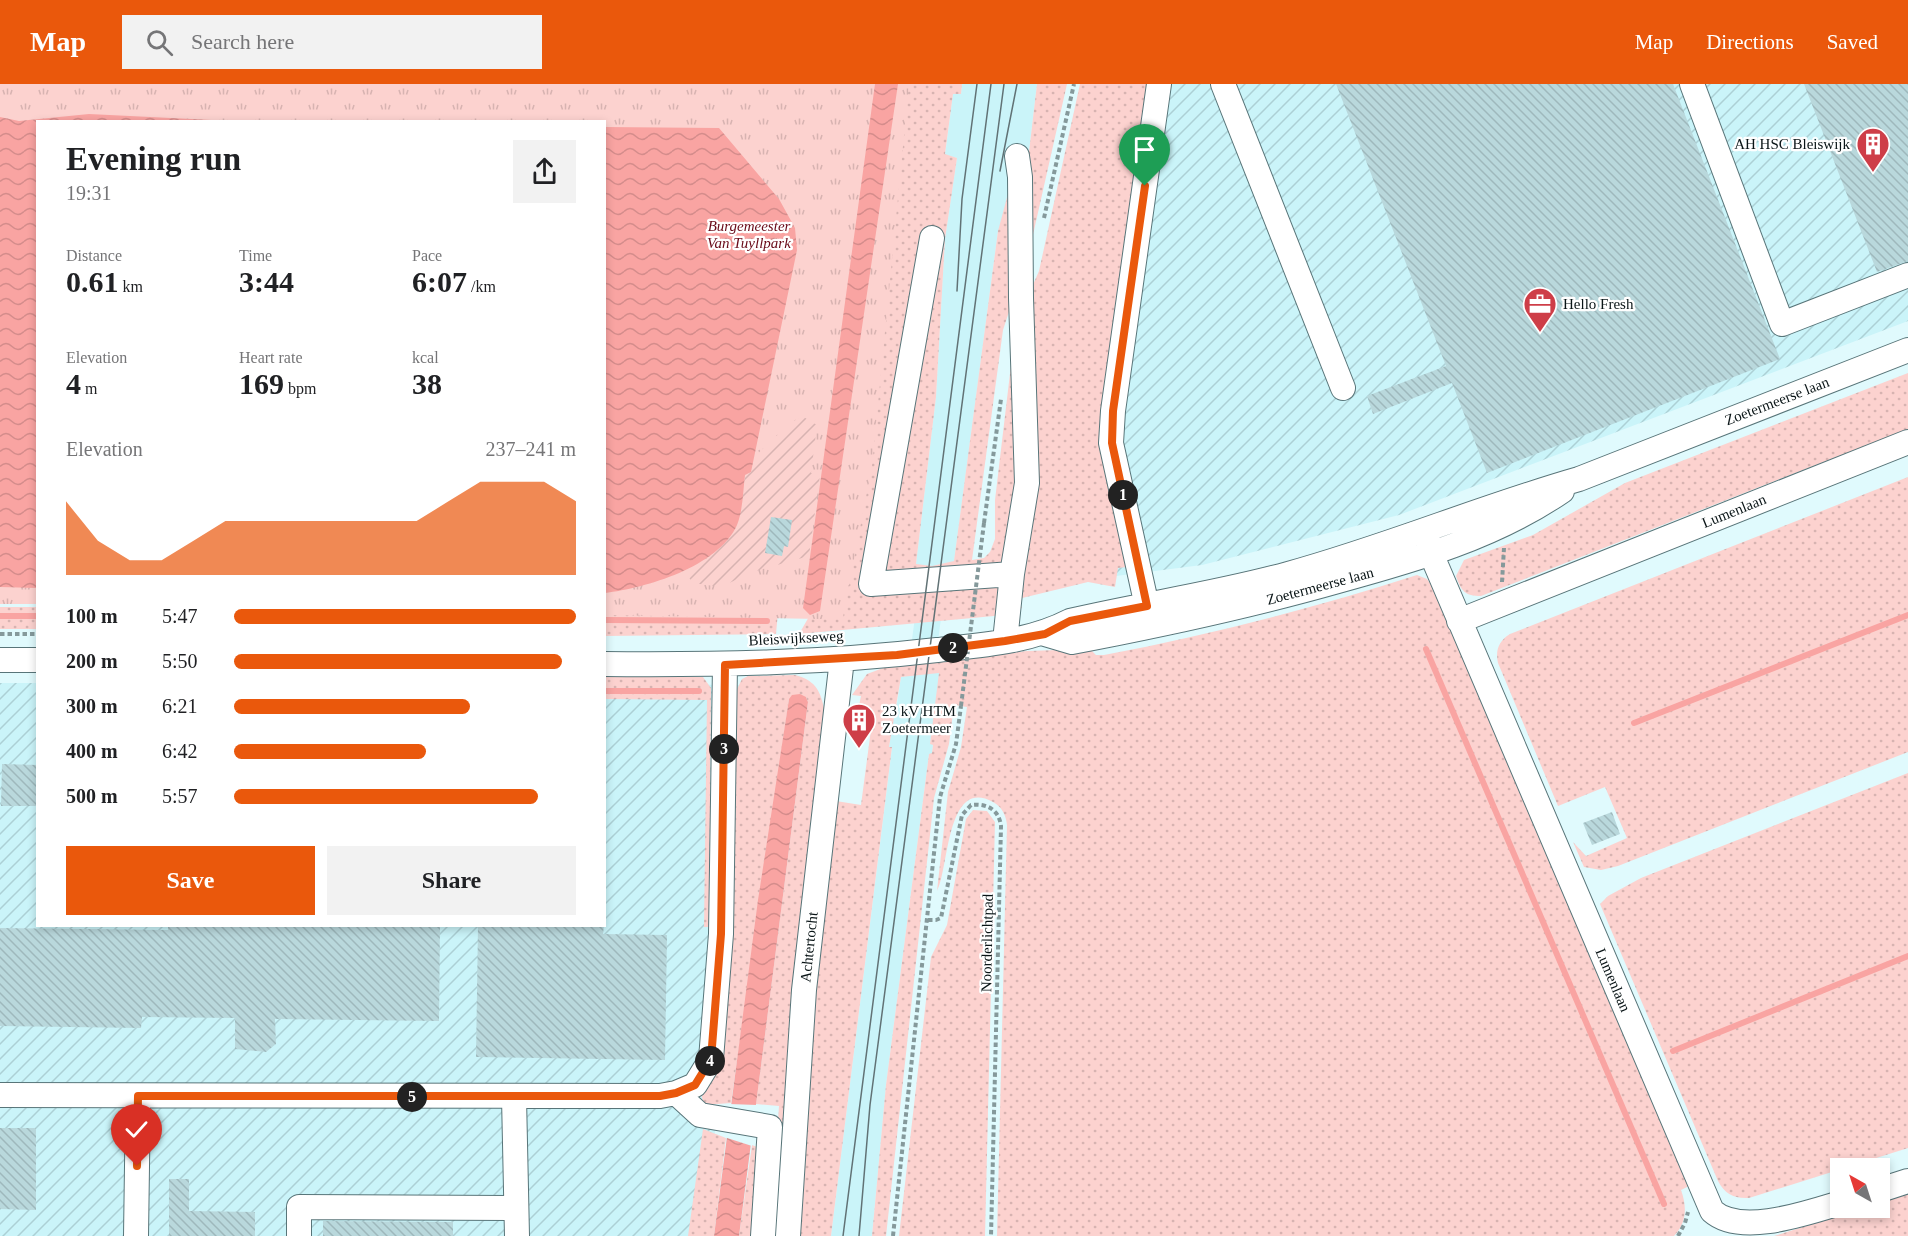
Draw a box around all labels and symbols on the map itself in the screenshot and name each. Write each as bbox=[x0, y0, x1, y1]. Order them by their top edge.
pin bbox=[1119, 124, 1170, 186]
building icon: AH HSC Bleiswijk bbox=[1855, 126, 1891, 173]
place label: AH HSC Bleiswijk bbox=[1734, 136, 1850, 152]
park label: Burgemeester Van Tuyllpark bbox=[707, 218, 791, 251]
office icon: Hello Fresh bbox=[1522, 286, 1558, 333]
place label: Hello Fresh bbox=[1563, 296, 1634, 312]
street label: Zoetermeerse laan bbox=[1723, 374, 1832, 428]
pin: 1 bbox=[1108, 480, 1138, 510]
street label: Lumenlaan bbox=[1700, 491, 1769, 531]
street label: Zoetermeerse laan bbox=[1265, 564, 1376, 608]
street label: Bleiswijkseweg bbox=[748, 627, 844, 648]
pin: 2 bbox=[938, 633, 968, 663]
building icon: 23 kV HTM Zoetermeer bbox=[841, 702, 877, 749]
place label: 23 kV HTM Zoetermeer bbox=[882, 703, 956, 736]
pin: 3 bbox=[709, 734, 739, 764]
street label: Noorderlichtpad bbox=[978, 893, 996, 992]
street label: Achtertocht bbox=[797, 910, 821, 983]
street label: Lumenlaan bbox=[1592, 946, 1634, 1015]
pin: 4 bbox=[695, 1046, 725, 1076]
pin: 5 bbox=[397, 1082, 427, 1112]
pin bbox=[111, 1104, 162, 1166]
north arrow bbox=[1830, 1158, 1890, 1218]

